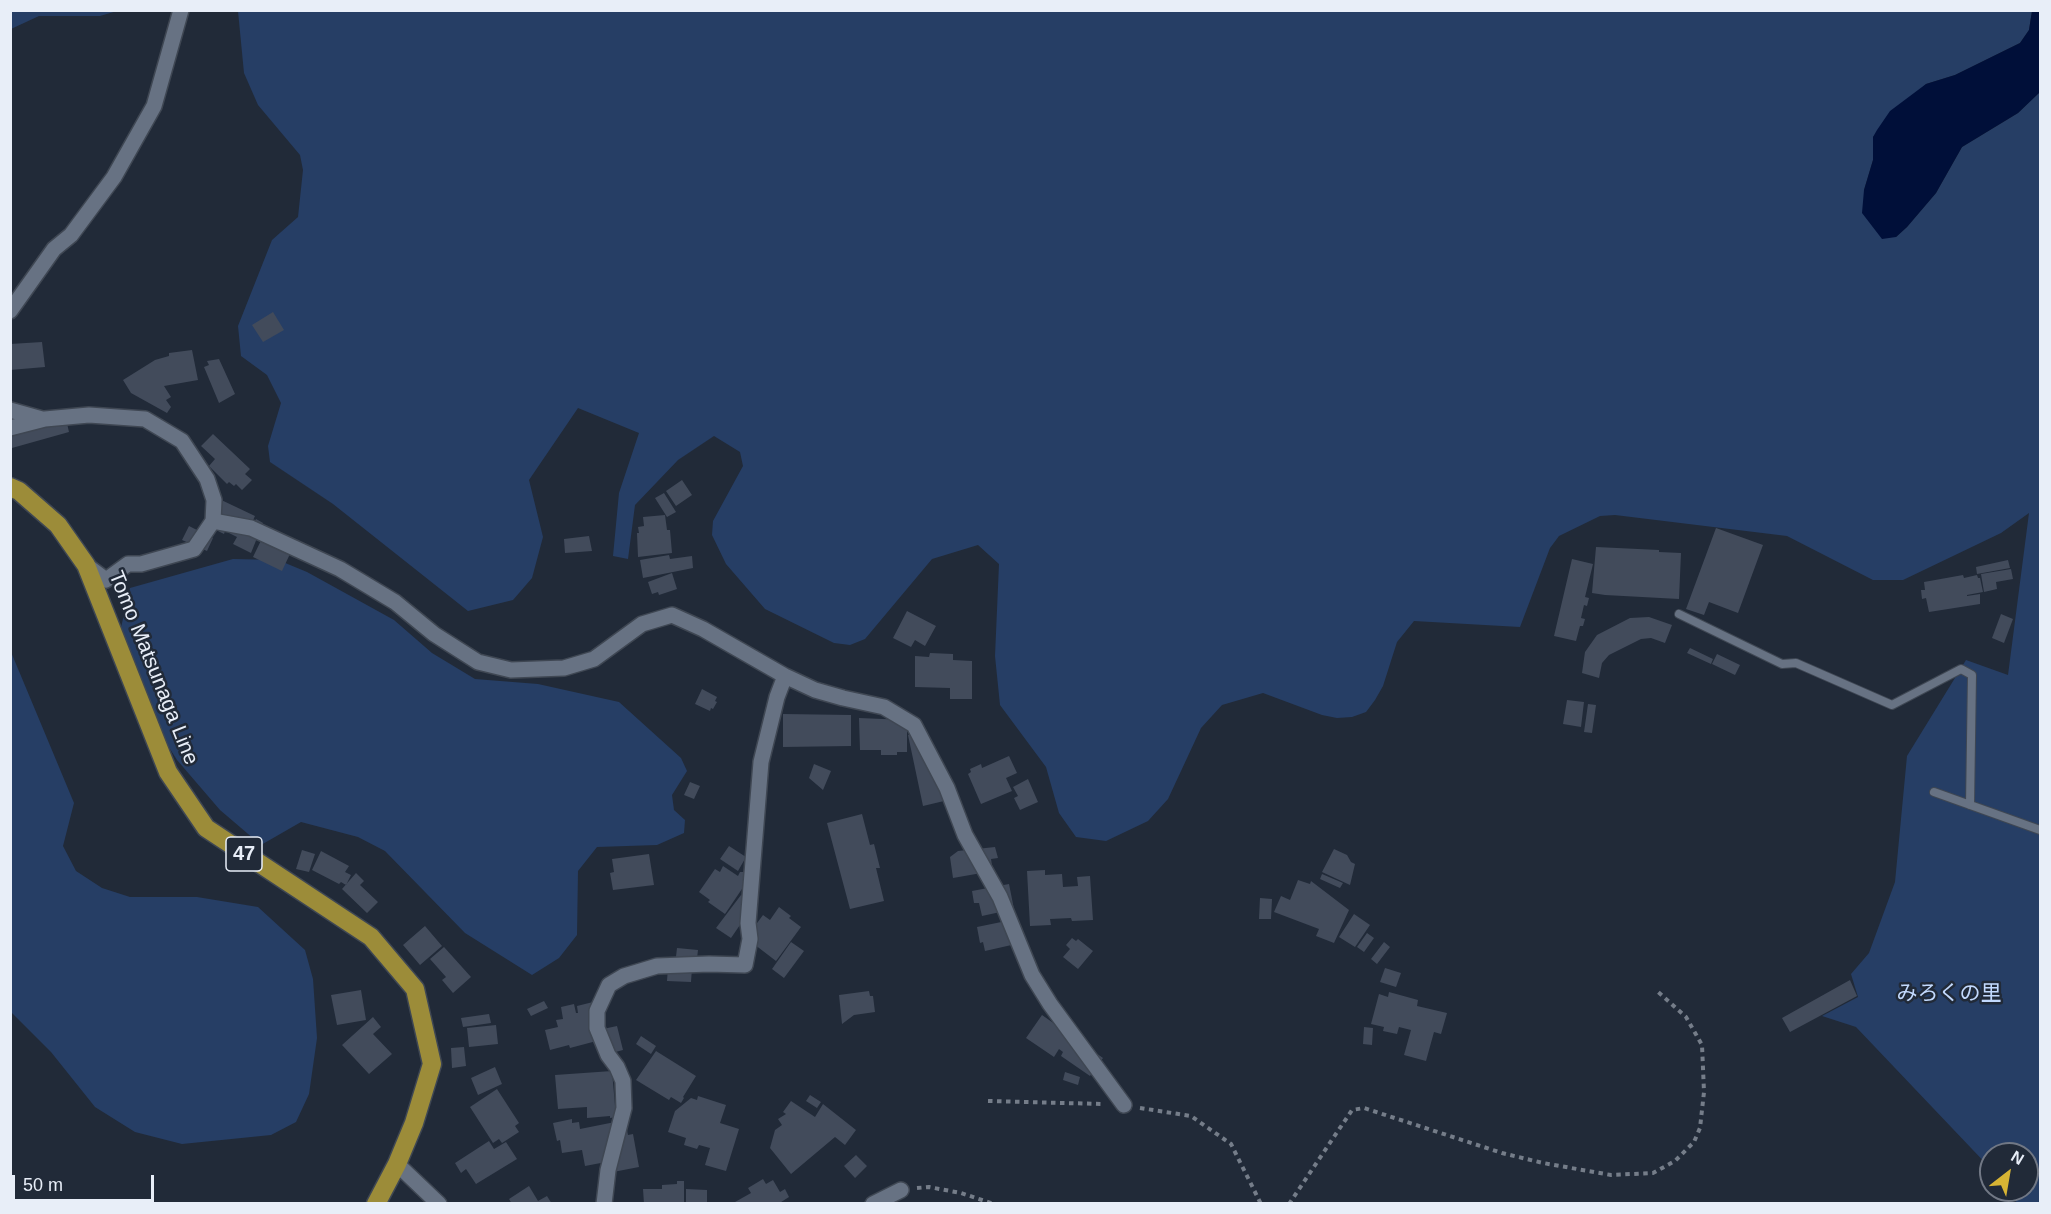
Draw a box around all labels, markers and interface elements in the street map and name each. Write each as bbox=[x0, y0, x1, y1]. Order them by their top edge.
street label: Tomo Matsunaga Line bbox=[103, 567, 203, 769]
road number: 47 bbox=[226, 837, 262, 871]
park label: みろくの里 bbox=[1897, 981, 2001, 1007]
north arrow bbox=[1979, 1142, 2039, 1202]
text: N bbox=[2008, 1148, 2027, 1168]
scale bar bbox=[15, 1163, 158, 1201]
text: 50 m bbox=[23, 1175, 63, 1195]

